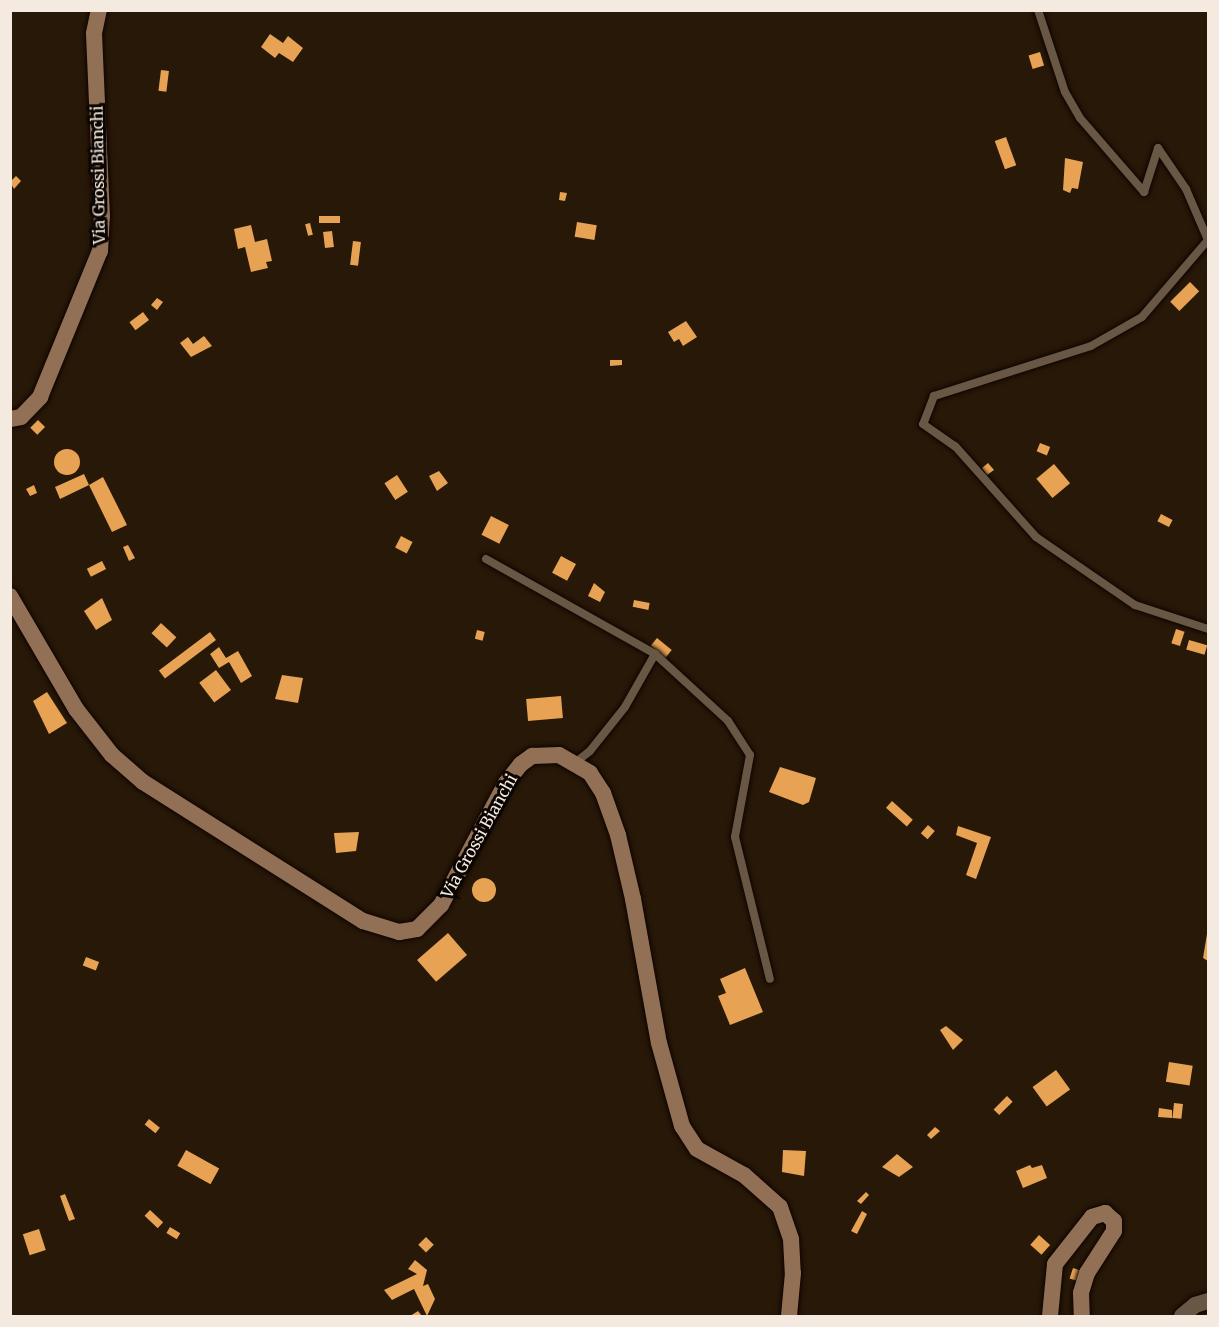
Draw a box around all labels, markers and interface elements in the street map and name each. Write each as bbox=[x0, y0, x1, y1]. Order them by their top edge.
street label: Via Grossi Bianchi bbox=[87, 106, 109, 244]
street label: Via Grossi Bianchi bbox=[437, 771, 521, 901]

